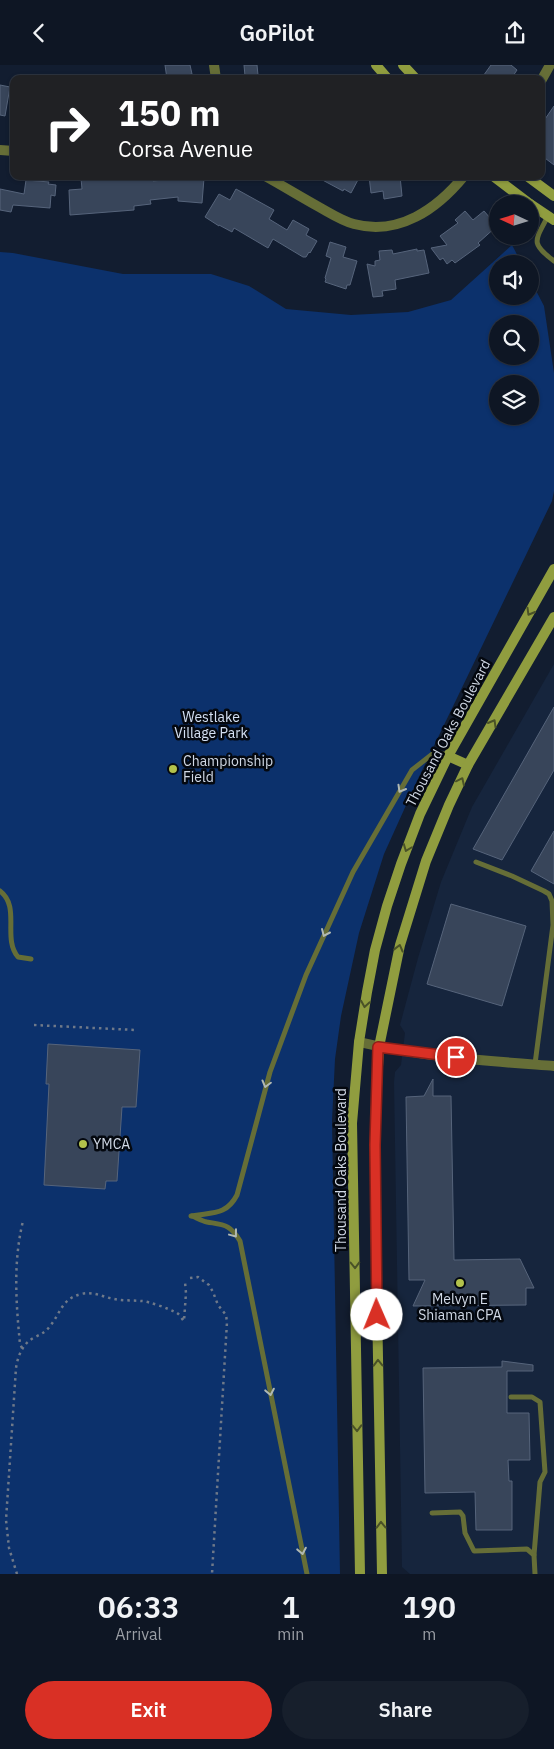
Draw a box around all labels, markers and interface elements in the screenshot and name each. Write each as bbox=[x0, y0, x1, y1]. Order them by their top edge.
text: GoPilot bbox=[239, 18, 315, 47]
icon: back bbox=[25, 19, 53, 47]
icon: share bbox=[501, 19, 529, 47]
text: 150 m bbox=[118, 90, 221, 136]
icon: right bbox=[35, 95, 100, 160]
text: Corsa Avenue bbox=[118, 134, 253, 163]
north arrow bbox=[489, 195, 539, 245]
map controls bbox=[489, 195, 539, 425]
button: sound bbox=[489, 255, 539, 305]
button: search bbox=[489, 315, 539, 365]
button: layers bbox=[489, 375, 539, 425]
one-way arrow bbox=[526, 606, 536, 615]
street label: Thousand Oaks Boulevard bbox=[402, 656, 494, 810]
park label: Westlake Village Park bbox=[174, 708, 248, 742]
one-way arrow bbox=[487, 719, 497, 728]
place label: Championship Field bbox=[183, 752, 273, 786]
marker: Championship Field bbox=[167, 763, 179, 775]
one-way arrow bbox=[454, 777, 465, 786]
one-way arrow bbox=[397, 784, 407, 793]
one-way arrow bbox=[403, 843, 413, 852]
one-way arrow bbox=[321, 928, 332, 937]
one-way arrow bbox=[394, 944, 404, 952]
one-way arrow bbox=[360, 1000, 370, 1009]
pin bbox=[435, 1036, 477, 1078]
icon: arrive bbox=[442, 1043, 470, 1071]
one-way arrow bbox=[262, 1080, 272, 1088]
street label: Thousand Oaks Boulevard bbox=[332, 1088, 350, 1252]
place label: YMCA bbox=[93, 1135, 130, 1153]
marker: YMCA bbox=[77, 1138, 89, 1150]
one-way arrow bbox=[229, 1228, 237, 1237]
one-way arrow bbox=[349, 1261, 360, 1269]
marker: Melvyn E Shiaman CPA bbox=[454, 1277, 466, 1289]
position arrow bbox=[350, 1288, 402, 1340]
place label: Melvyn E Shiaman CPA bbox=[418, 1290, 502, 1324]
one-way arrow bbox=[373, 1359, 383, 1366]
one-way arrow bbox=[264, 1387, 275, 1396]
one-way arrow bbox=[352, 1424, 362, 1432]
one-way arrow bbox=[376, 1521, 387, 1529]
one-way arrow bbox=[296, 1547, 307, 1555]
text: 06:33 bbox=[98, 1587, 179, 1626]
text: 1 bbox=[282, 1587, 300, 1626]
text: 190 bbox=[402, 1587, 456, 1626]
text: Arrival bbox=[115, 1624, 162, 1644]
text: min bbox=[277, 1624, 304, 1644]
text: m bbox=[422, 1624, 436, 1644]
button: Exit bbox=[25, 1681, 272, 1739]
button: Share bbox=[282, 1681, 529, 1739]

